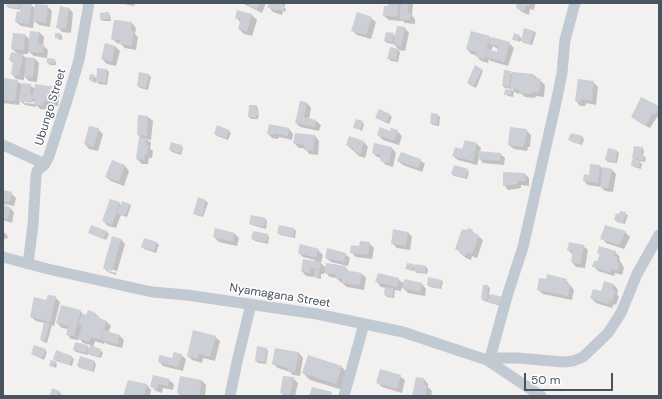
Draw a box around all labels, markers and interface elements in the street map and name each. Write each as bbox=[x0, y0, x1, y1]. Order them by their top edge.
street label: Ubungo Street bbox=[32, 67, 70, 147]
street label: Nyamagana Street bbox=[228, 281, 332, 311]
scale bar bbox=[526, 365, 615, 391]
text: 50 m bbox=[531, 372, 560, 388]

